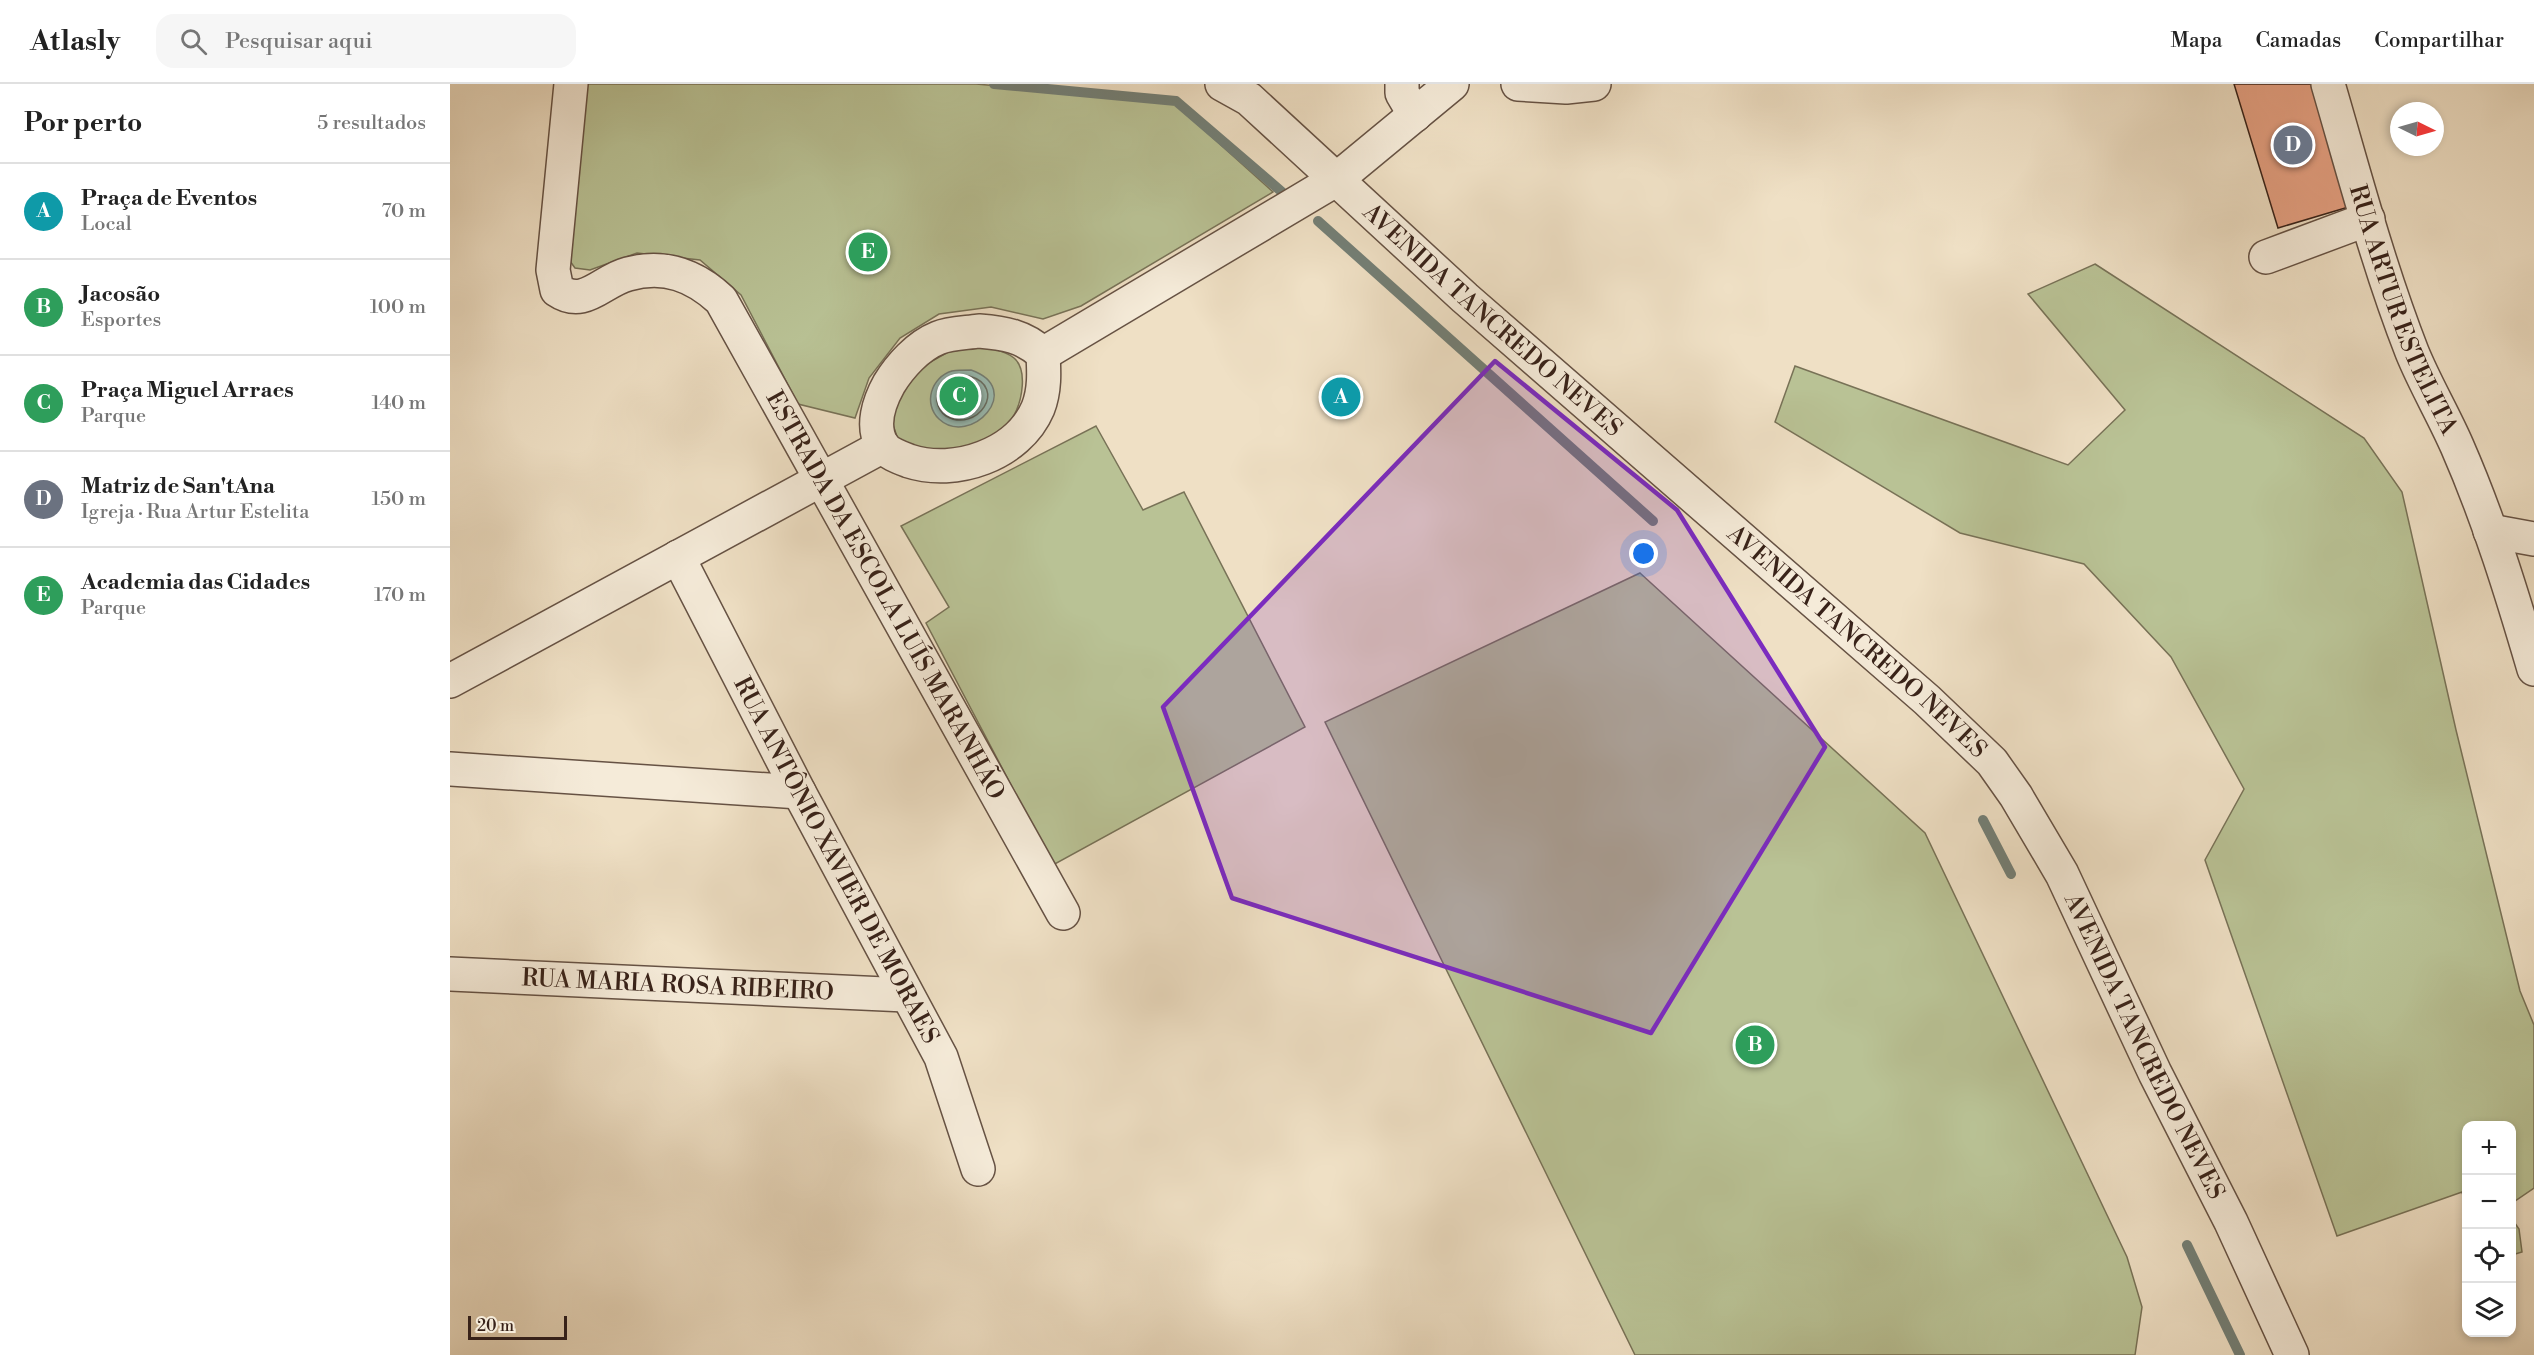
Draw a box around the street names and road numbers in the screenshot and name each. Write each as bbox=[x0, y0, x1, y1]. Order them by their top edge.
street label: RUA ARTUR ESTELITA bbox=[2342, 181, 2464, 440]
street label: AVENIDA TANCREDO NEVES bbox=[1356, 197, 1628, 444]
street label: ESTRADA DA ESCOLA LUÍS MARANHÃO bbox=[761, 386, 1011, 806]
street label: AVENIDA TANCREDO NEVES bbox=[1720, 519, 1993, 765]
street label: RUA ANTÔNIO XAVIER DE MORAES bbox=[726, 672, 945, 1049]
street label: AVENIDA TANCREDO NEVES bbox=[2057, 888, 2231, 1205]
street label: RUA MARIA ROSA RIBEIRO bbox=[521, 963, 835, 1008]

